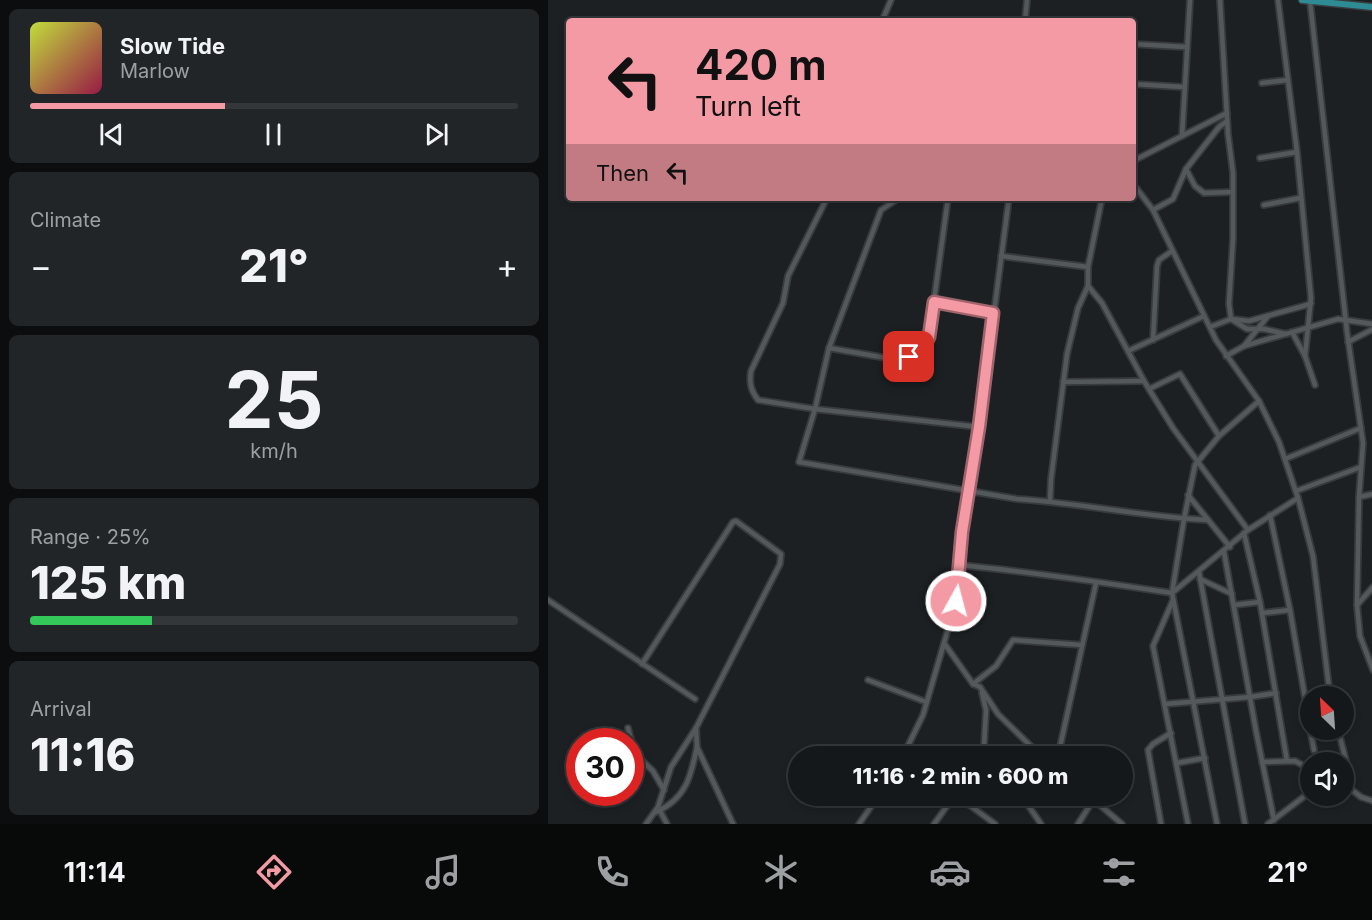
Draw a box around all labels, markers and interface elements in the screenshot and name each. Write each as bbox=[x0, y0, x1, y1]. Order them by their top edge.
text: Slow Tide bbox=[120, 33, 225, 59]
text: 420 m bbox=[695, 39, 826, 90]
icon: left bbox=[596, 42, 674, 120]
text: Marlow bbox=[120, 59, 190, 83]
text: Turn left bbox=[695, 90, 801, 123]
icon: previous bbox=[95, 118, 128, 151]
icon: pause bbox=[257, 118, 290, 151]
icon: next bbox=[420, 118, 453, 151]
icon: left bbox=[661, 156, 694, 189]
text: Then bbox=[596, 160, 649, 186]
text: Climate bbox=[30, 208, 101, 232]
text: 21° bbox=[239, 238, 309, 293]
text: − bbox=[30, 246, 52, 286]
text: + bbox=[496, 246, 518, 286]
pin bbox=[883, 331, 934, 382]
icon: arrive bbox=[892, 340, 925, 373]
text: 25 bbox=[225, 352, 324, 447]
text: km/h bbox=[250, 439, 298, 463]
text: Range · 25% bbox=[30, 525, 151, 549]
text: 125 km bbox=[30, 555, 186, 610]
position arrow bbox=[924, 569, 988, 633]
north arrow bbox=[1300, 686, 1354, 740]
map controls bbox=[1300, 686, 1354, 806]
text: Arrival bbox=[30, 697, 92, 721]
text: 11:16 bbox=[30, 727, 135, 782]
speed limit sign: 30 bbox=[566, 728, 644, 806]
button: sound bbox=[1300, 752, 1354, 806]
text: 11:16 · 2 min · 600 m bbox=[853, 763, 1068, 789]
icon: directions bbox=[253, 851, 295, 893]
icon: music bbox=[422, 851, 464, 893]
icon: phone bbox=[591, 851, 633, 893]
icon: climate bbox=[760, 851, 802, 893]
icon: car bbox=[929, 851, 971, 893]
icon: filters bbox=[1098, 851, 1140, 893]
text: 11:14 bbox=[64, 856, 126, 889]
text: 21° bbox=[1267, 856, 1308, 889]

